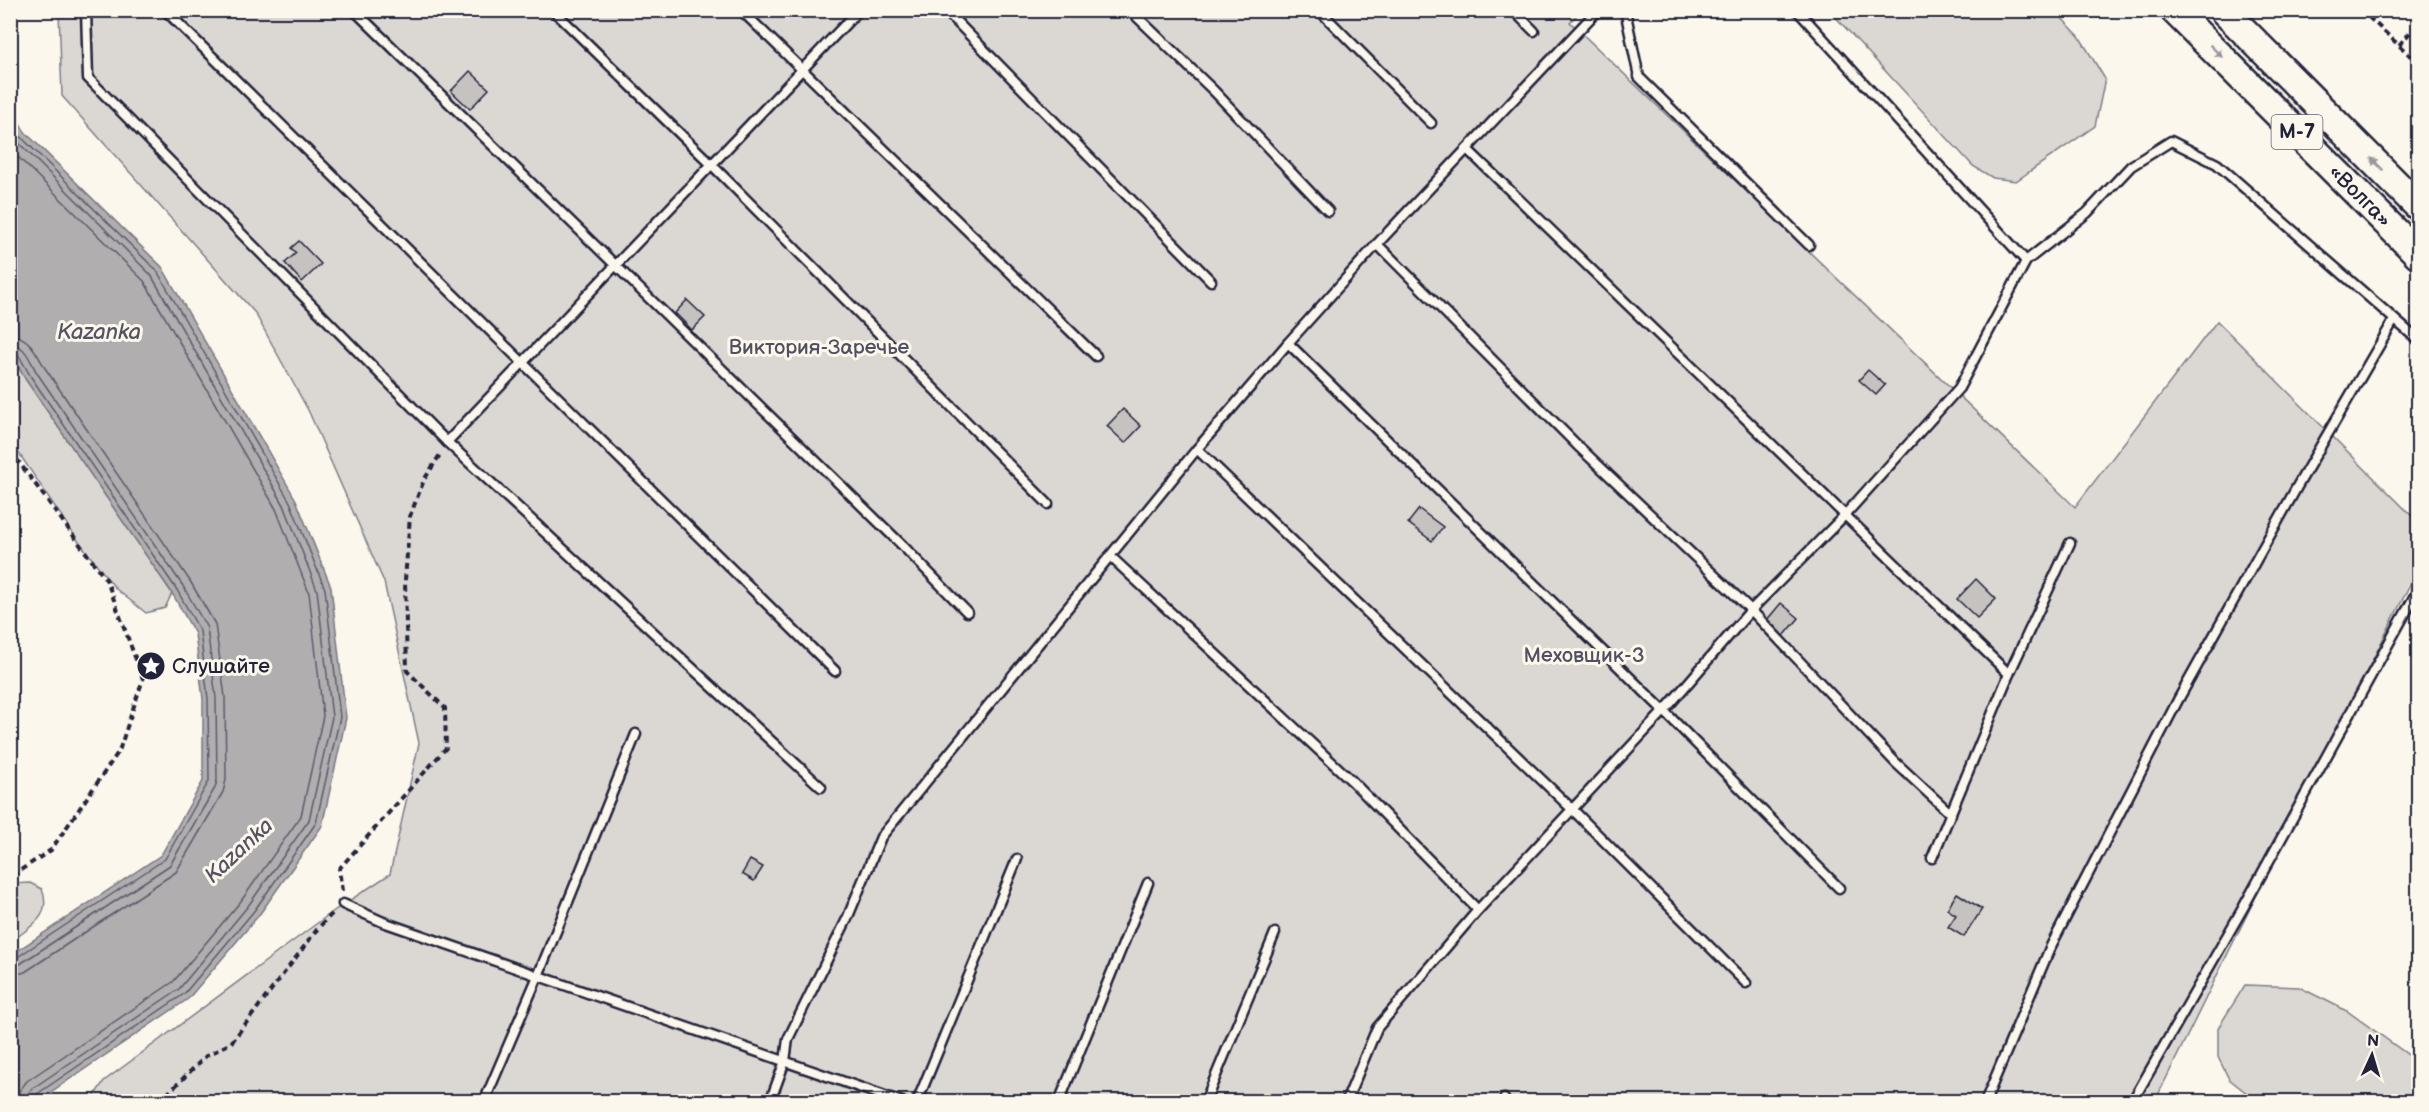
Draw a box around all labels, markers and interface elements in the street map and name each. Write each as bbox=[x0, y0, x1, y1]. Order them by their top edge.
one-way arrow bbox=[2209, 44, 2223, 58]
road number: М-7 bbox=[2272, 115, 2322, 149]
one-way arrow bbox=[2370, 157, 2384, 172]
street label: «Волга» bbox=[2323, 159, 2397, 233]
water label: Kazanka bbox=[57, 319, 141, 346]
park label: Виктория-Заречье bbox=[729, 335, 910, 360]
park label: Меховщик-3 bbox=[1523, 643, 1645, 668]
place icon: Слушайте bbox=[135, 650, 167, 682]
place label: Слушайте bbox=[172, 654, 270, 679]
water label: Kazanka bbox=[199, 813, 279, 889]
north arrow bbox=[2342, 1025, 2402, 1085]
text: N bbox=[2366, 1032, 2380, 1051]

